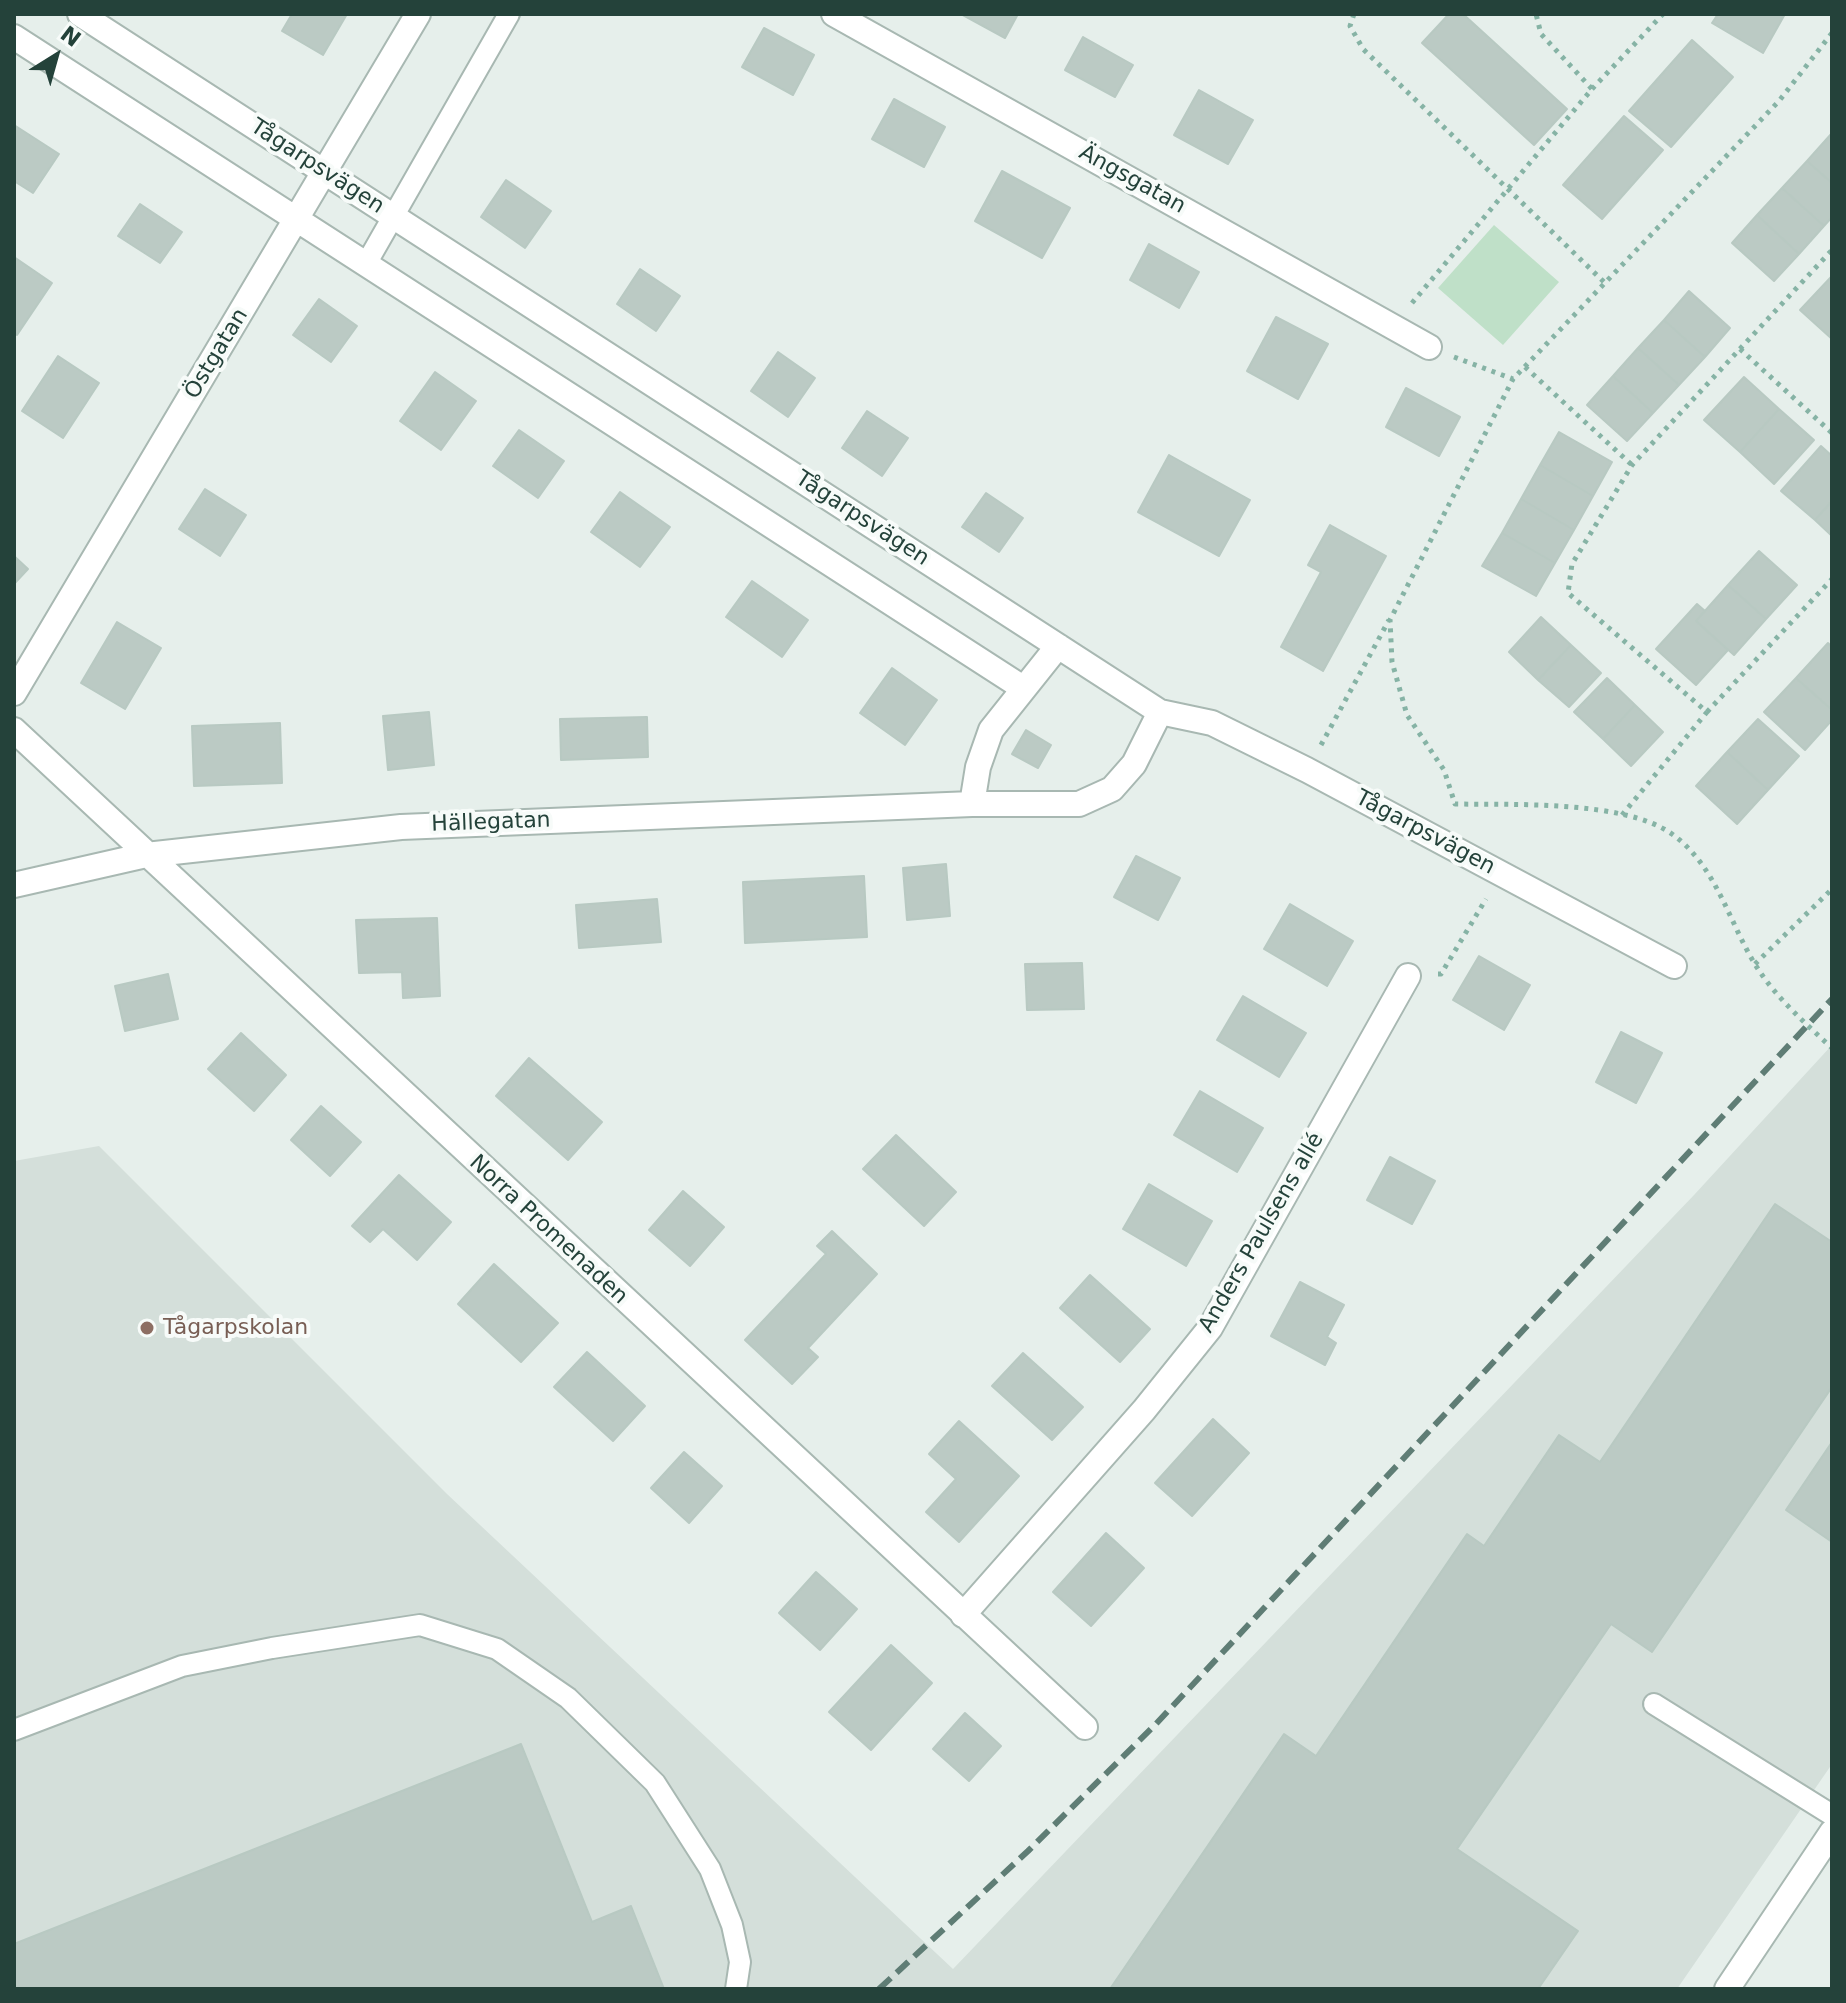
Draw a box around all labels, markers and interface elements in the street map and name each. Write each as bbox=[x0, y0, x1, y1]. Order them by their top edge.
north arrow bbox=[16, 16, 96, 96]
text: N bbox=[56, 21, 86, 52]
street label: Tågarpsvägen bbox=[245, 114, 389, 220]
street label: Ängsgatan bbox=[1074, 140, 1190, 220]
street label: Östgatan bbox=[180, 304, 254, 404]
street label: Tågarpsvägen bbox=[790, 466, 934, 572]
street label: Tågarpsvägen bbox=[1351, 785, 1499, 881]
street label: Hällegatan bbox=[431, 808, 551, 838]
street label: Anders Paulsens allé bbox=[1194, 1128, 1330, 1338]
street label: Norra Promenaden bbox=[463, 1150, 633, 1310]
place label: Tågarpskolan bbox=[163, 1315, 308, 1341]
marker: Tågarpskolan bbox=[138, 1319, 156, 1337]

